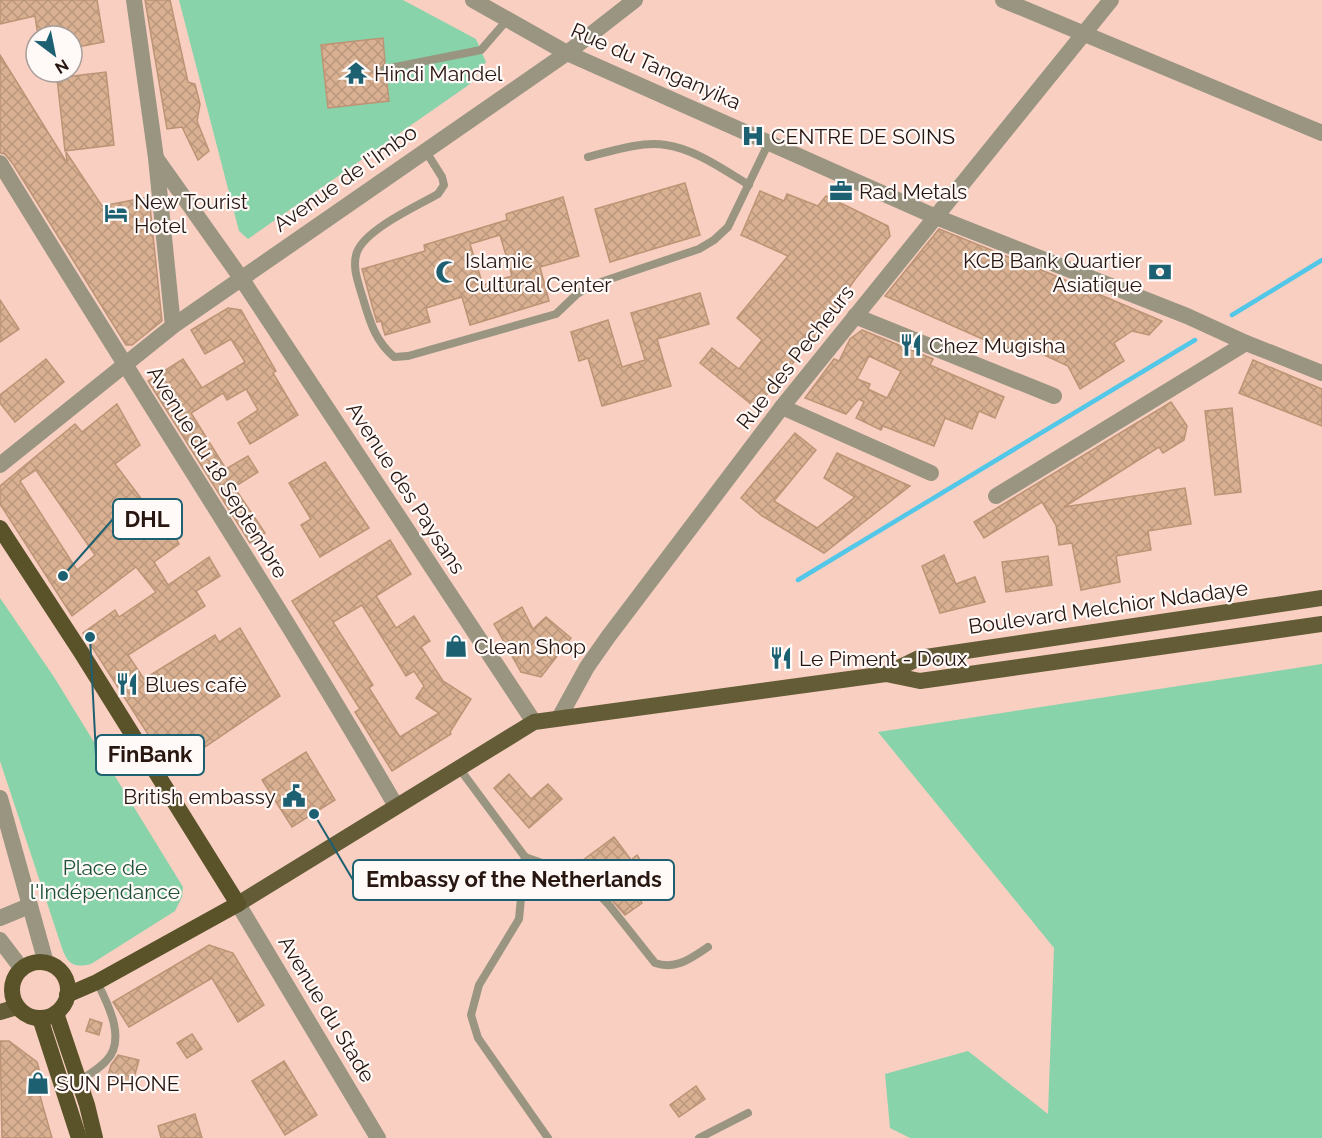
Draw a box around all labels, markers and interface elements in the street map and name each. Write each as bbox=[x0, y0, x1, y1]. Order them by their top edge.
street label: Rue du Tanganyika bbox=[567, 17, 745, 115]
north arrow bbox=[24, 24, 84, 84]
text: N bbox=[51, 55, 72, 78]
temple icon: Hindi Mandel bbox=[343, 60, 369, 86]
place label: Hindi Mandel bbox=[374, 61, 503, 86]
street label: Avenue de l'Imbo bbox=[268, 119, 422, 237]
hospital icon: CENTRE DE SOINS bbox=[740, 123, 766, 149]
place label: CENTRE DE SOINS bbox=[771, 124, 955, 149]
office icon: Rad Metals bbox=[828, 178, 854, 204]
place label: Rad Metals bbox=[859, 179, 967, 204]
place label: New Tourist Hotel bbox=[134, 189, 248, 238]
hotel icon: New Tourist Hotel bbox=[103, 200, 129, 226]
place label: Islamic Cultural Center bbox=[465, 248, 612, 297]
place label: KCB Bank Quartier Asiatique bbox=[963, 248, 1143, 297]
mosque icon: Islamic Cultural Center bbox=[434, 259, 460, 285]
bank icon: KCB Bank Quartier Asiatique bbox=[1147, 259, 1173, 285]
street label: Rue des Pecheurs bbox=[731, 280, 859, 434]
restaurant icon: Chez Mugisha bbox=[898, 332, 924, 358]
place label: Chez Mugisha bbox=[929, 333, 1066, 358]
street label: Avenue du 18 Septembre bbox=[142, 361, 294, 583]
street label: Avenue des Paysans bbox=[341, 398, 471, 578]
callout: DHL bbox=[113, 499, 182, 539]
text: DHL bbox=[125, 506, 170, 532]
street label: Boulevard Melchior Ndadaye bbox=[967, 575, 1249, 639]
shop icon: Clean Shop bbox=[443, 633, 469, 659]
place label: Clean Shop bbox=[474, 634, 586, 659]
restaurant icon: Le Piment - Doux bbox=[768, 645, 794, 671]
place label: Le Piment - Doux bbox=[799, 646, 968, 671]
restaurant icon: Blues cafè bbox=[114, 671, 140, 697]
place label: Blues cafè bbox=[145, 672, 247, 697]
callout: FinBank bbox=[96, 735, 204, 775]
text: FinBank bbox=[108, 741, 193, 767]
public building icon: British embassy bbox=[281, 783, 307, 809]
place label: British embassy bbox=[123, 784, 276, 809]
park label: Place de l'Indépendance bbox=[30, 855, 180, 904]
callout: Embassy of the Netherlands bbox=[353, 860, 674, 900]
text: Embassy of the Netherlands bbox=[366, 866, 662, 892]
street label: Avenue du Stade bbox=[273, 931, 381, 1087]
shop icon: SUN PHONE bbox=[25, 1070, 51, 1096]
place label: SUN PHONE bbox=[56, 1071, 180, 1096]

